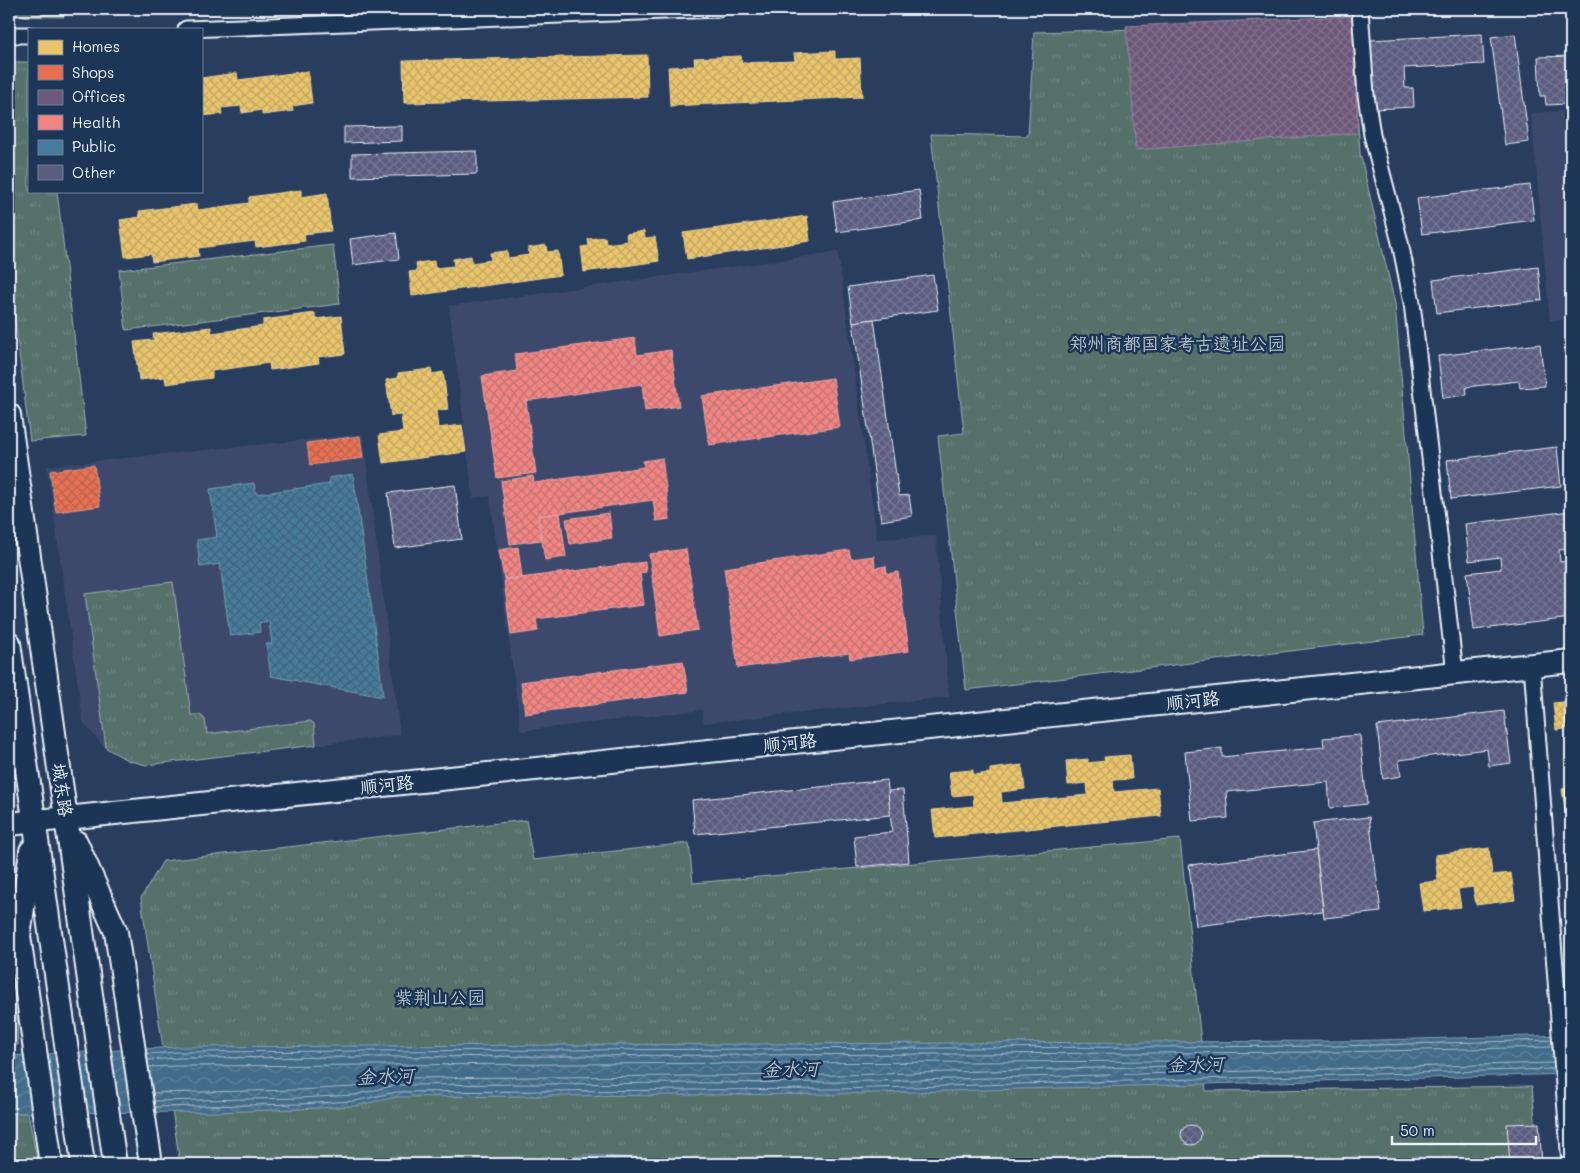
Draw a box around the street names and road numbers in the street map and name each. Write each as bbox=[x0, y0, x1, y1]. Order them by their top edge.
street label: 顺河路 bbox=[1165, 685, 1221, 715]
street label: 顺河路 bbox=[762, 727, 818, 757]
street label: 城东路 bbox=[47, 761, 79, 818]
street label: 顺河路 bbox=[359, 769, 415, 799]

